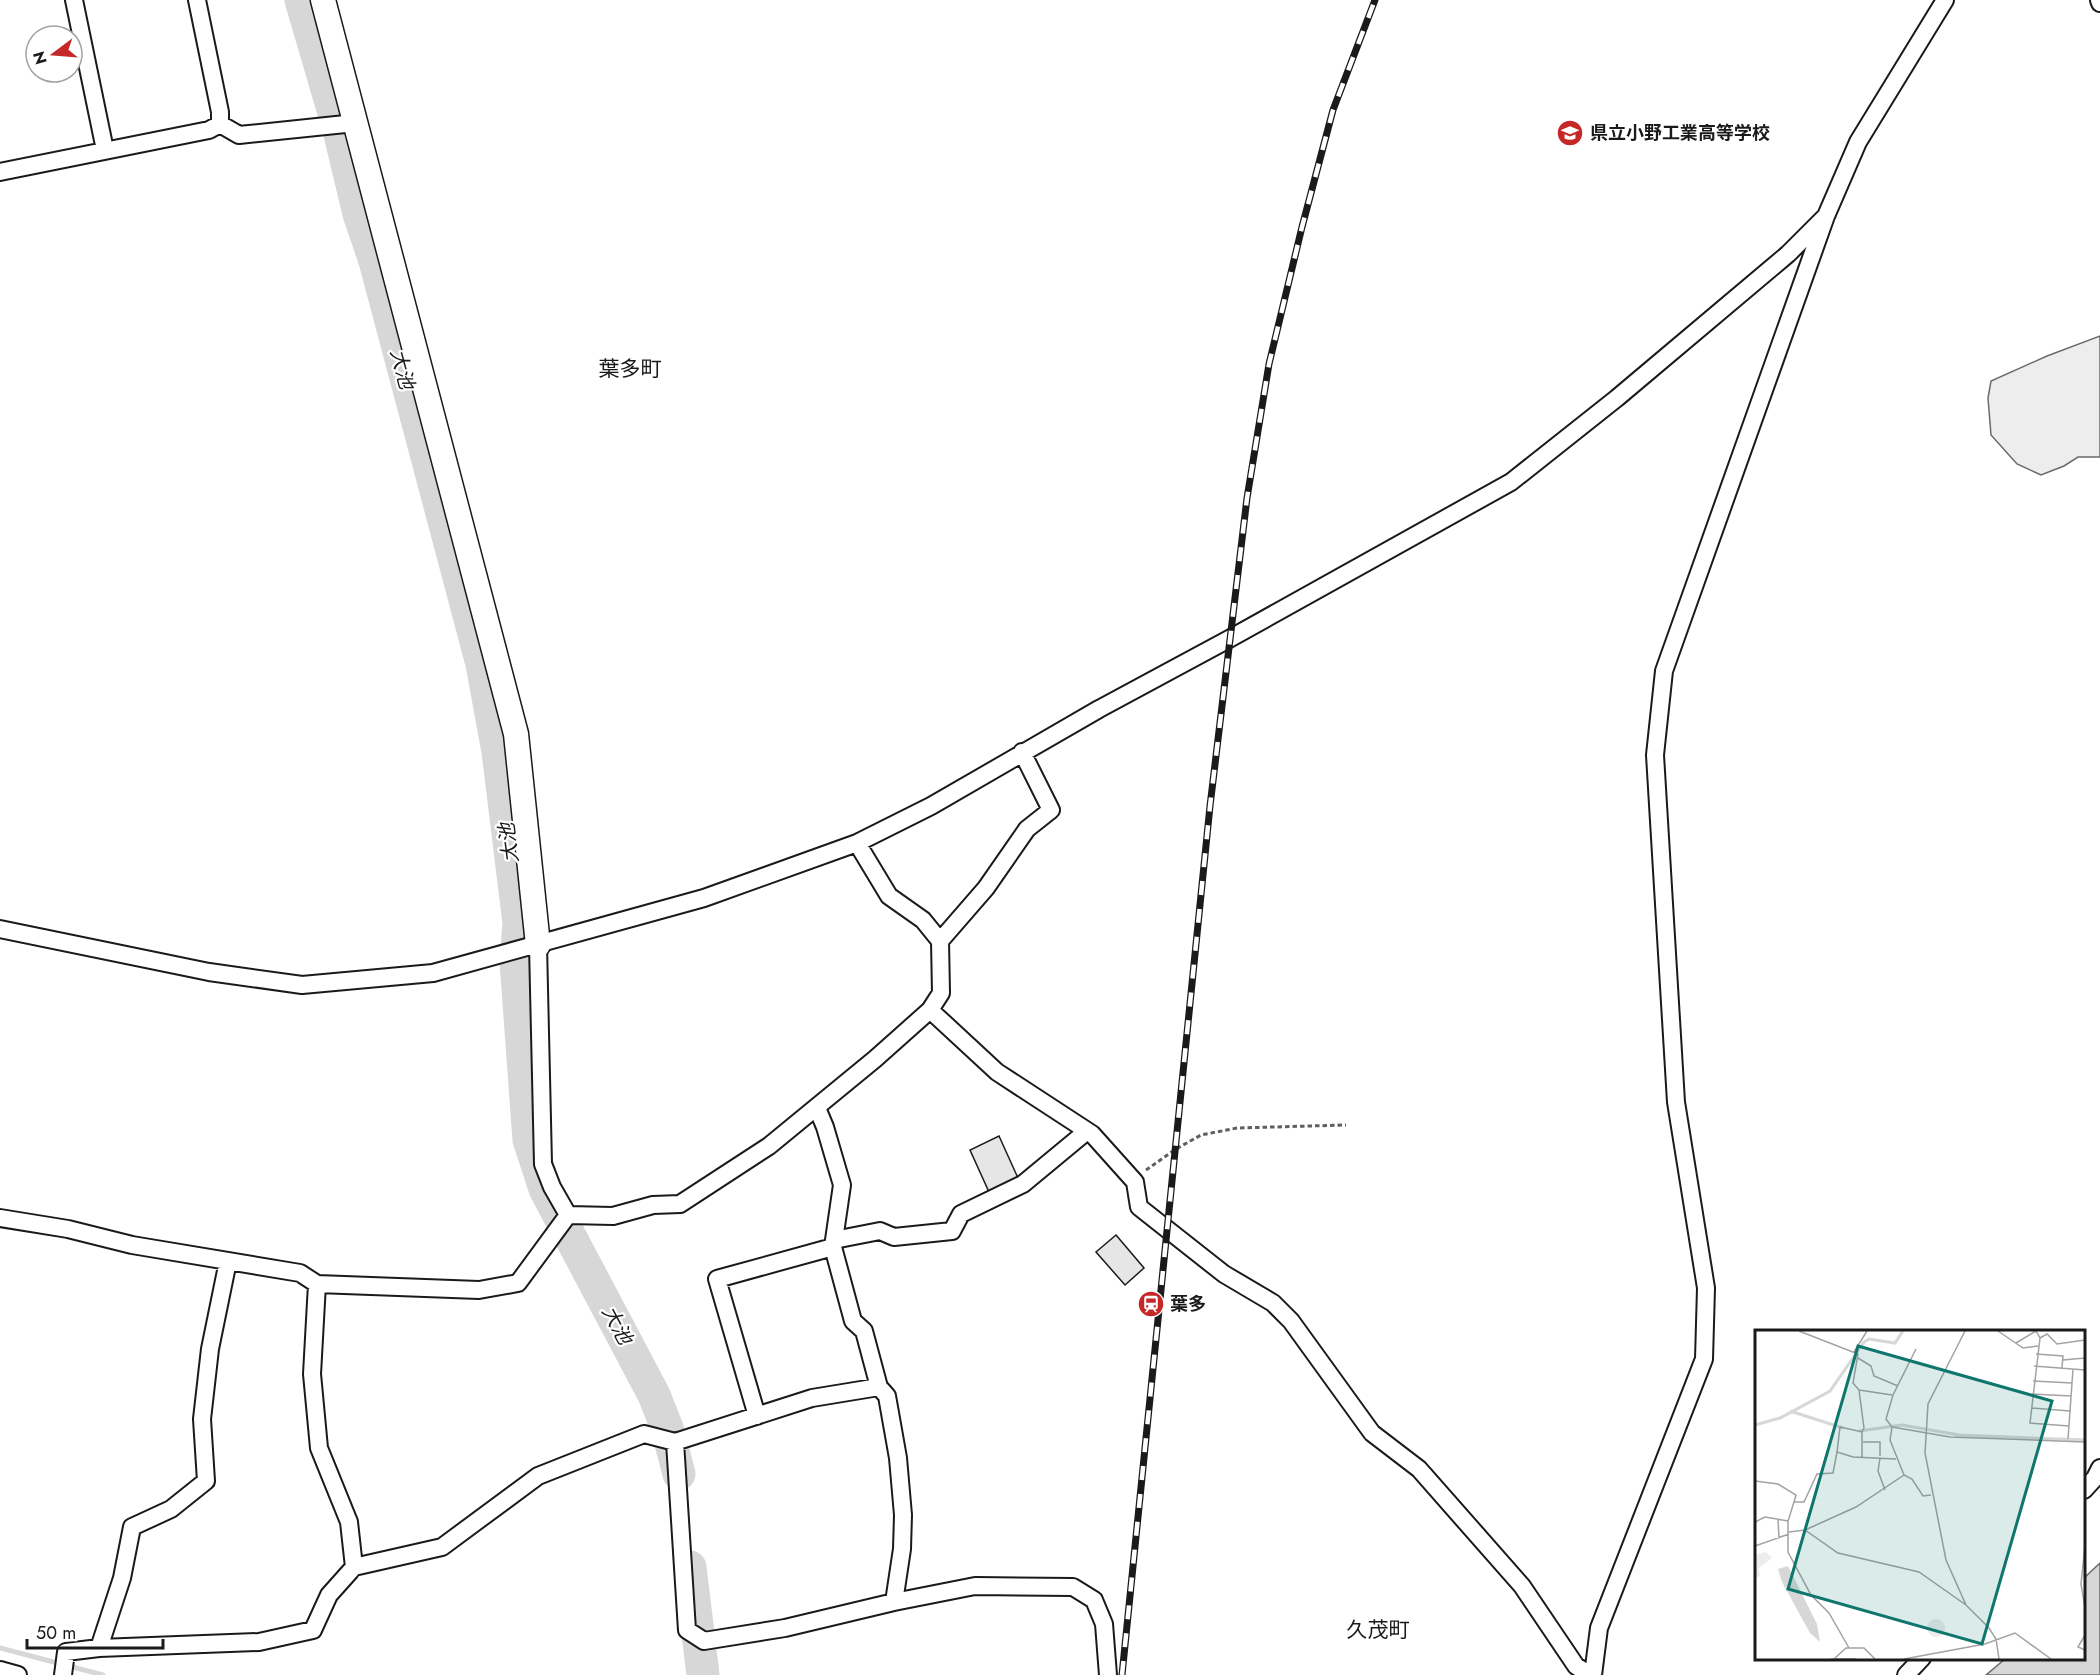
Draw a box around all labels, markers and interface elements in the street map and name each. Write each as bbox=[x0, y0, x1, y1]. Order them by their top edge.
north arrow bbox=[24, 24, 84, 84]
text: N bbox=[27, 49, 53, 67]
school or university icon: 県立小野工業高等学校 bbox=[1555, 118, 1585, 148]
place label: 県立小野工業高等学校 bbox=[1590, 120, 1770, 146]
water label: 大池 bbox=[383, 346, 422, 394]
district label: 葉多町 bbox=[599, 354, 662, 384]
water label: 大池 bbox=[492, 819, 526, 865]
station icon: 葉多 bbox=[1136, 1289, 1166, 1319]
place label: 葉多 bbox=[1170, 1291, 1206, 1317]
water label: 大池 bbox=[595, 1301, 640, 1351]
inset map bbox=[1755, 1330, 2085, 1660]
scale bar bbox=[27, 1612, 164, 1650]
district label: 久茂町 bbox=[1347, 1615, 1410, 1645]
text: 50 m bbox=[36, 1620, 76, 1646]

